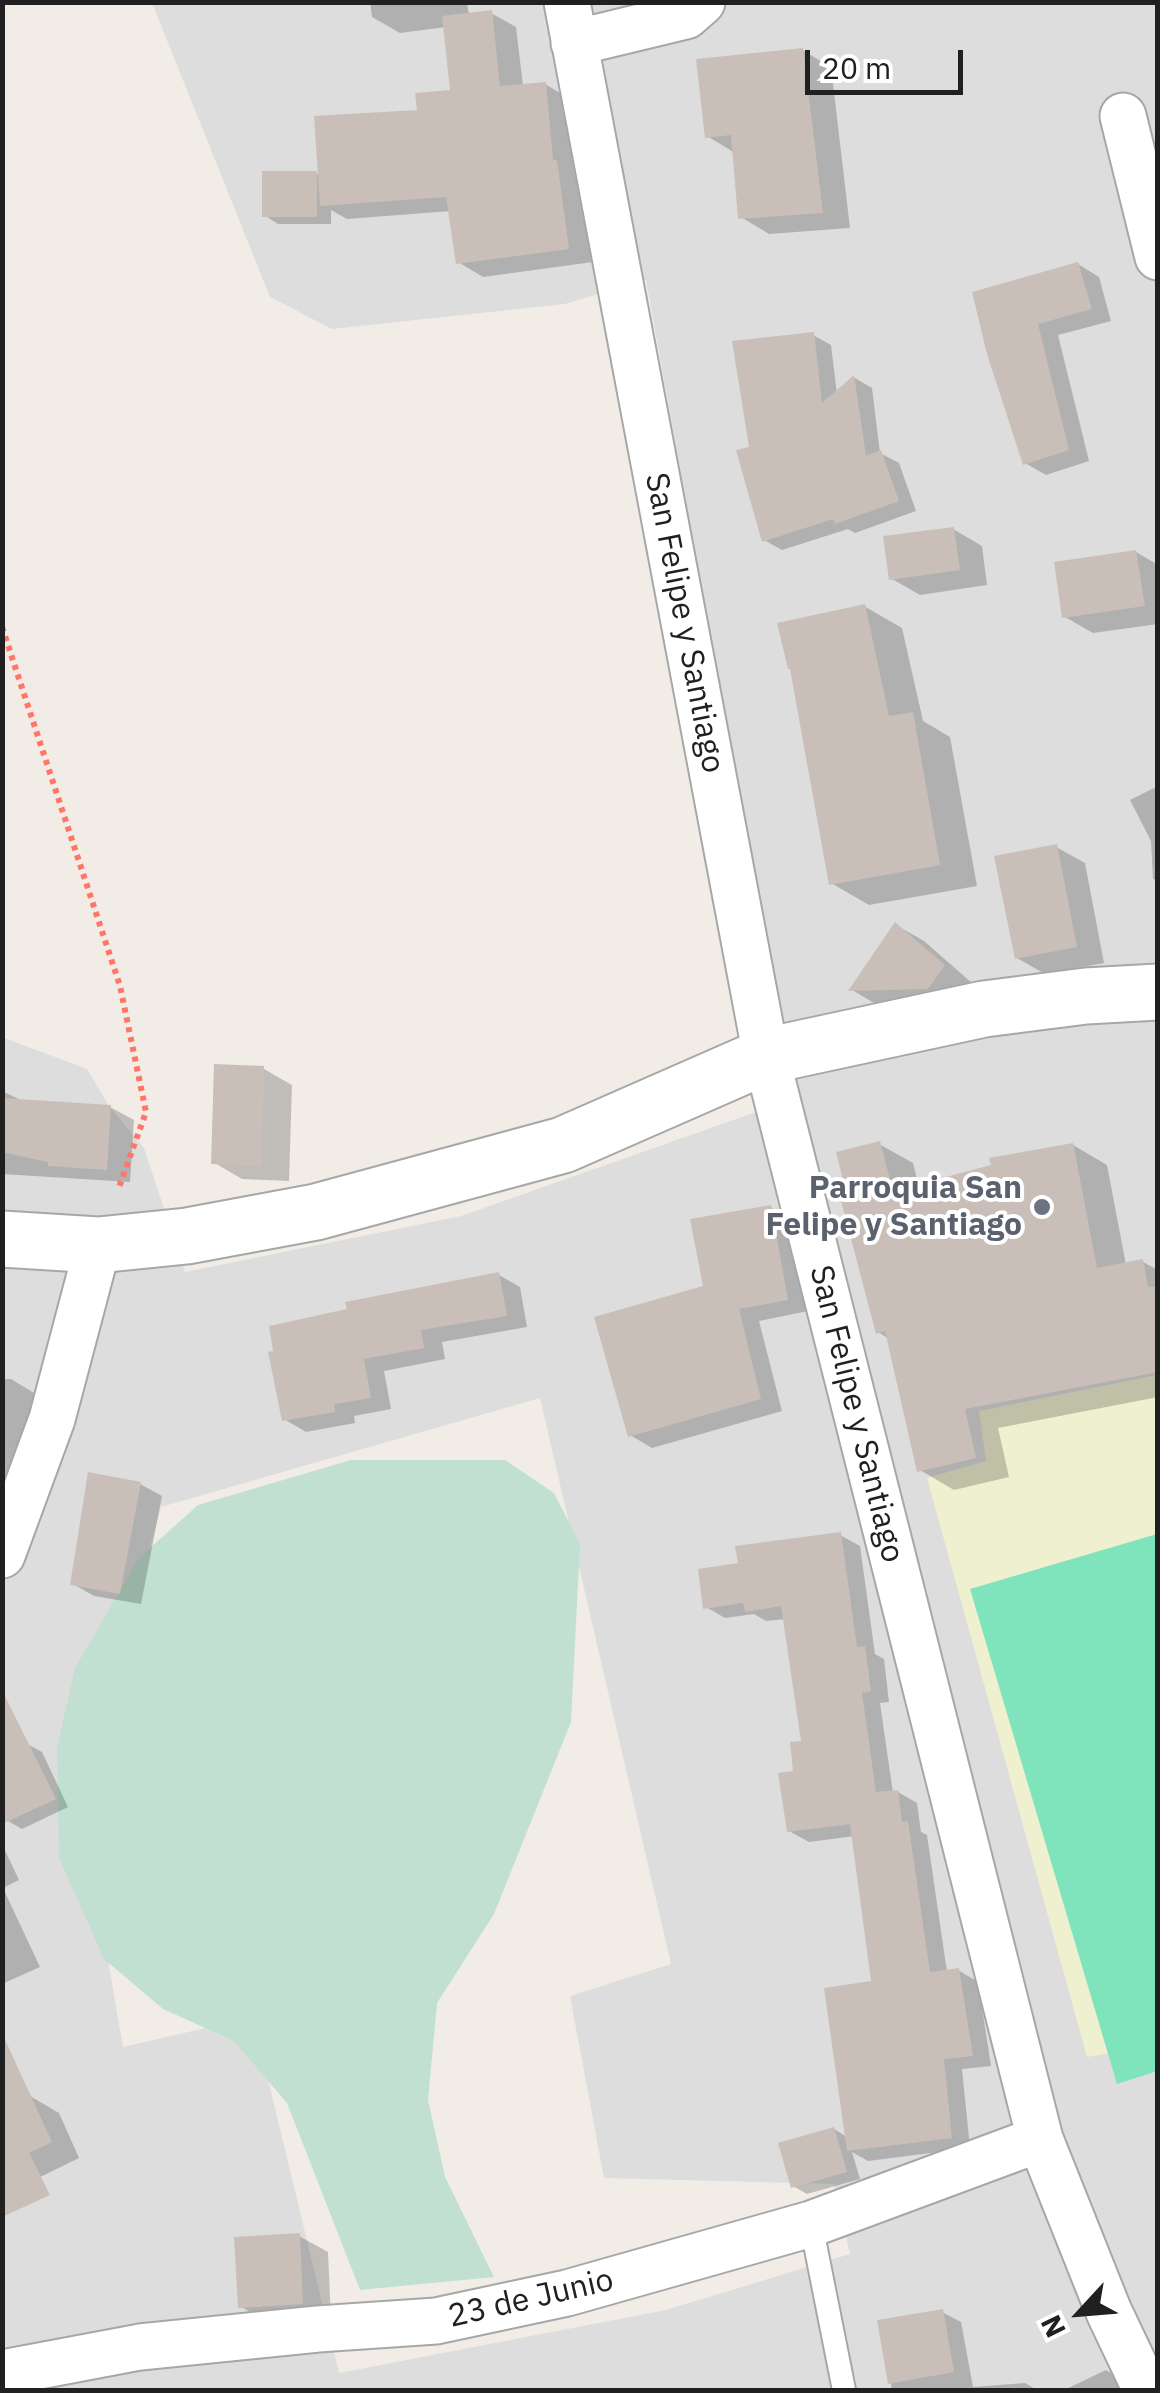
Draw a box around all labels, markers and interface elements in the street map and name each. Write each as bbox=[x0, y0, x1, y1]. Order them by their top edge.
scale bar bbox=[810, 30, 968, 92]
text: 20 m bbox=[822, 48, 891, 87]
street label: San Felipe y Santiago bbox=[636, 470, 732, 776]
place label: Parroquia San Felipe y Santiago bbox=[765, 1170, 1022, 1245]
marker: Parroquia San Felipe y Santiago bbox=[1031, 1196, 1053, 1218]
street label: San Felipe y Santiago bbox=[801, 1261, 911, 1567]
street label: 23 de Junio bbox=[445, 2261, 617, 2337]
north arrow bbox=[1030, 2263, 1130, 2363]
text: N bbox=[1032, 2309, 1074, 2344]

